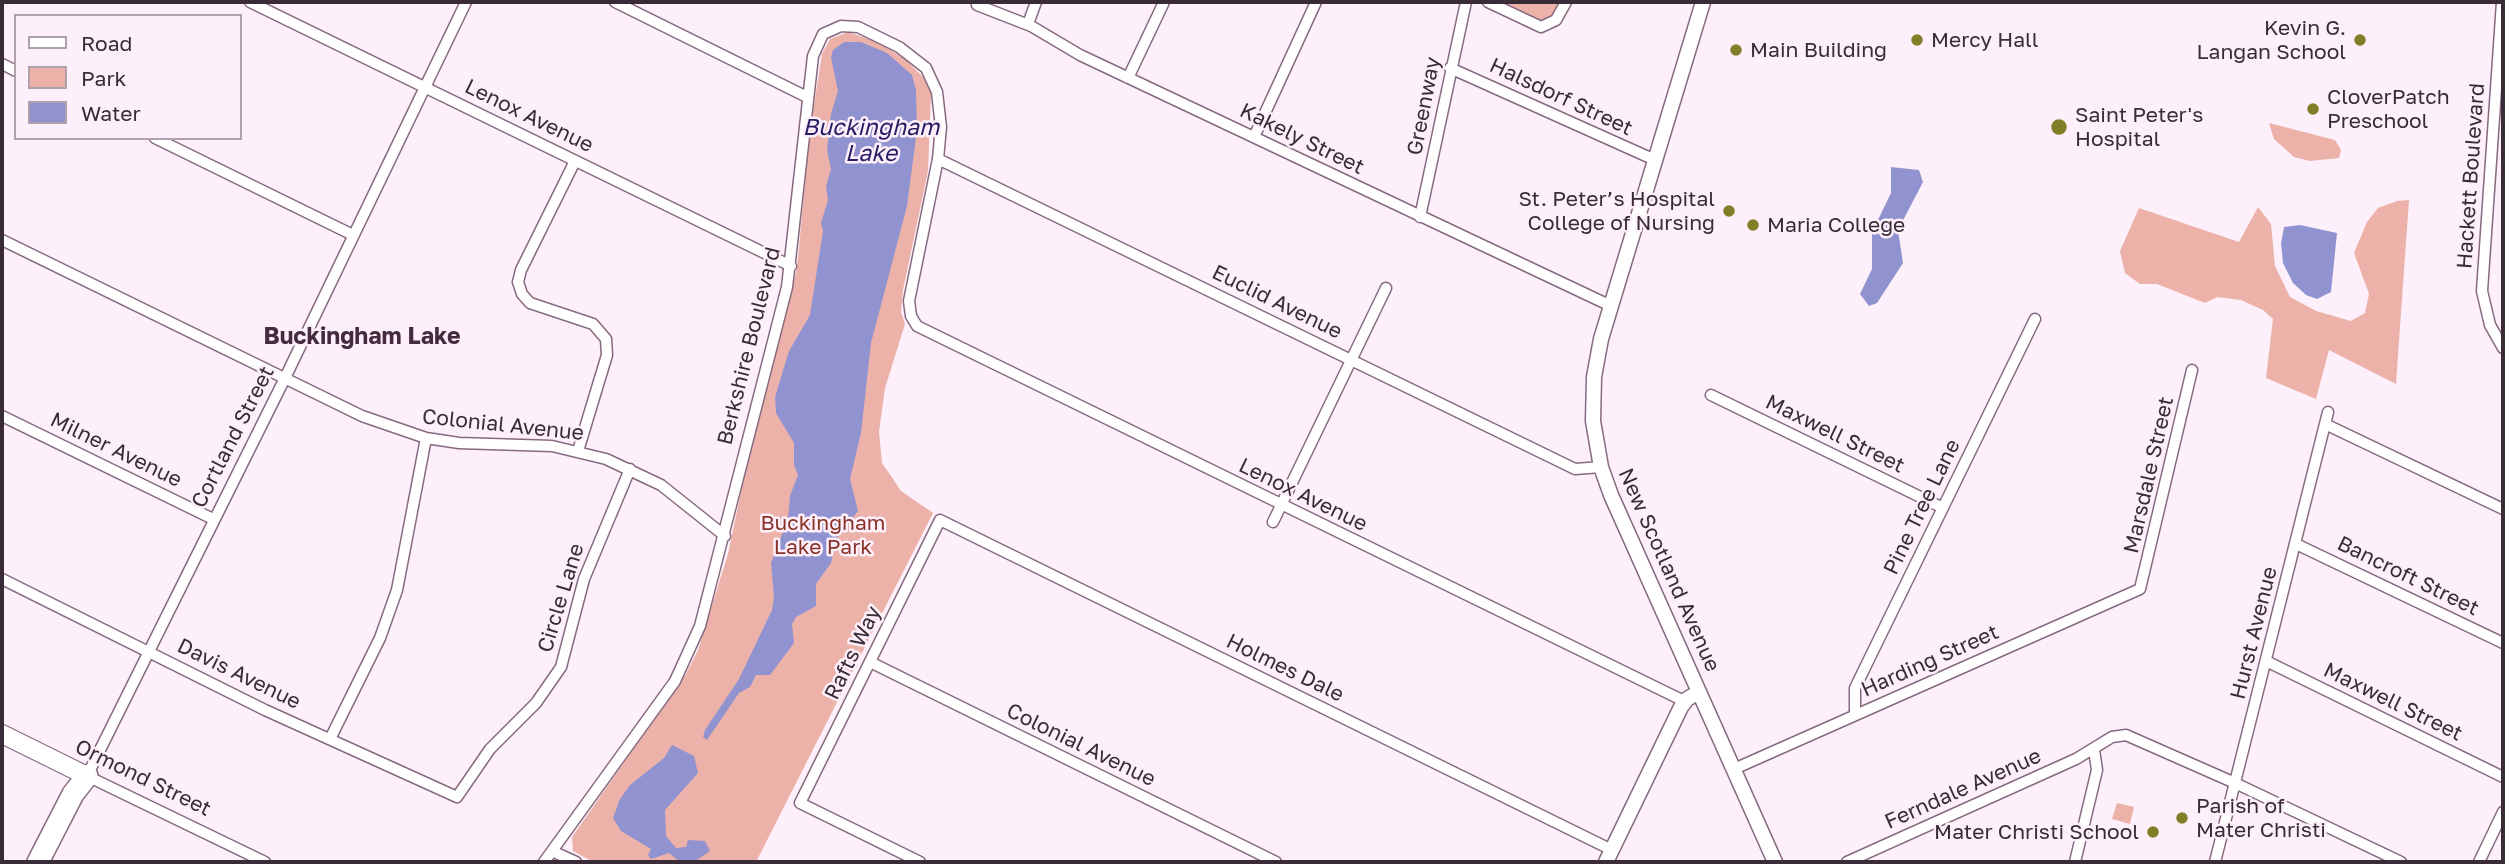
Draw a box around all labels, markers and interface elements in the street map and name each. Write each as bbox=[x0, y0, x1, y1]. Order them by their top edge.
legend bbox=[14, 14, 242, 140]
place label: Kevin G. Langan School bbox=[2196, 15, 2346, 65]
place label: Mercy Hall bbox=[1931, 27, 2039, 53]
text: Road bbox=[81, 30, 132, 56]
marker: Mercy Hall bbox=[1909, 32, 1925, 48]
marker: Kevin G. Langan School bbox=[2352, 32, 2368, 48]
place label: Main Building bbox=[1750, 37, 1887, 63]
marker: Main Building bbox=[1728, 42, 1744, 58]
street label: Halsdorf Street bbox=[1485, 53, 1637, 141]
street label: Greenway bbox=[1402, 55, 1446, 157]
text: Park bbox=[81, 65, 126, 91]
street label: Lenox Avenue bbox=[461, 74, 597, 158]
street label: Hackett Boulevard bbox=[2452, 82, 2490, 270]
place label: CloverPatch Preschool bbox=[2327, 84, 2450, 134]
street label: Kakely Street bbox=[1236, 98, 1368, 180]
text: Water bbox=[81, 100, 141, 126]
marker: CloverPatch Preschool bbox=[2305, 101, 2321, 117]
place label: Saint Peter's Hospital bbox=[2075, 102, 2203, 152]
water label: Buckingham Lake bbox=[803, 114, 939, 168]
marker: Saint Peter's Hospital bbox=[2049, 117, 2069, 137]
place label: St. Peter’s Hospital College of Nursing bbox=[1519, 186, 1715, 236]
marker: St. Peter’s Hospital College of Nursing bbox=[1721, 203, 1737, 219]
place label: Maria College bbox=[1767, 212, 1905, 238]
marker: Maria College bbox=[1745, 217, 1761, 233]
street label: Berkshire Boulevard bbox=[712, 245, 786, 447]
street label: Euclid Avenue bbox=[1208, 260, 1346, 344]
district label: Buckingham Lake bbox=[263, 323, 461, 351]
street label: Cortland Street bbox=[186, 362, 280, 512]
street label: Maxwell Street bbox=[1761, 389, 1909, 479]
street label: Marsdale Street bbox=[2119, 394, 2179, 556]
street label: Colonial Avenue bbox=[421, 404, 585, 446]
street label: Milner Avenue bbox=[46, 407, 186, 493]
street label: Pine Tree Lane bbox=[1878, 435, 1966, 579]
street label: Lenox Avenue bbox=[1235, 453, 1371, 537]
street label: New Scotland Avenue bbox=[1613, 464, 1725, 676]
park label: Buckingham Lake Park bbox=[761, 510, 885, 560]
street label: Bancroft Street bbox=[2333, 531, 2483, 621]
street label: Circle Lane bbox=[533, 541, 589, 655]
street label: Hurst Avenue bbox=[2225, 564, 2283, 702]
street label: Rafts Way bbox=[820, 602, 886, 704]
street label: Harding Street bbox=[1857, 619, 2003, 703]
street label: Holmes Dale bbox=[1222, 629, 1348, 707]
street label: Davis Avenue bbox=[173, 633, 305, 715]
street label: Maxwell Street bbox=[2319, 657, 2467, 747]
street label: Colonial Avenue bbox=[1002, 698, 1160, 792]
street label: Ormond Street bbox=[71, 734, 215, 822]
street label: Ferndale Avenue bbox=[1881, 743, 2045, 835]
place label: Parish of Mater Christi bbox=[2196, 793, 2326, 843]
marker: Parish of Mater Christi bbox=[2174, 810, 2190, 826]
place label: Mater Christi School bbox=[1934, 819, 2139, 845]
marker: Mater Christi School bbox=[2145, 824, 2161, 840]

